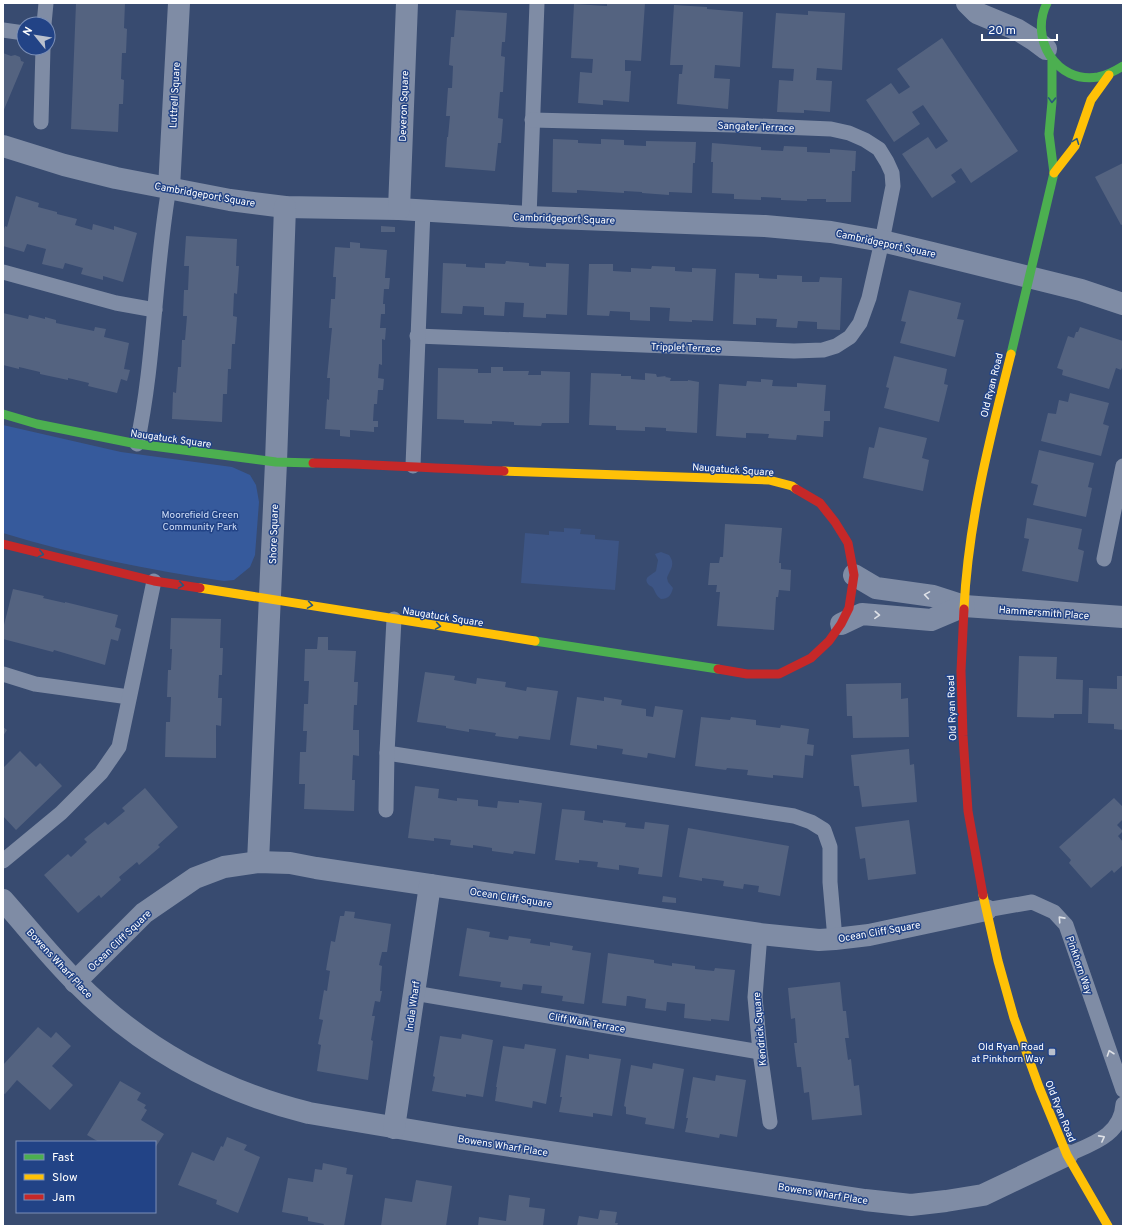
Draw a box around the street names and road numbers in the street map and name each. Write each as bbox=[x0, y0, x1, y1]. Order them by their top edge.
street label: Luttrell Square bbox=[167, 62, 184, 129]
street label: Deveron Square bbox=[397, 70, 412, 142]
street label: Sangater Terrace bbox=[717, 120, 795, 135]
street label: Cambridgeport Square bbox=[153, 180, 256, 211]
street label: Cambridgeport Square bbox=[513, 211, 615, 228]
street label: Cambridgeport Square bbox=[834, 228, 937, 261]
street label: Tripplet Terrace bbox=[651, 341, 721, 356]
street label: Old Ryan Road bbox=[978, 352, 1007, 419]
street label: Naugatuck Square bbox=[129, 427, 212, 452]
street label: Naugatuck Square bbox=[692, 461, 774, 480]
street label: Shore Square bbox=[267, 504, 282, 564]
street label: Hammersmith Place bbox=[998, 604, 1090, 623]
street label: Naugatuck Square bbox=[401, 605, 484, 630]
street label: Old Ryan Road bbox=[945, 675, 960, 741]
street label: Ocean Cliff Square bbox=[469, 886, 553, 911]
street label: Ocean Cliff Square bbox=[86, 907, 155, 975]
street label: Ocean Cliff Square bbox=[837, 919, 921, 946]
street label: Bowens Wharf Place bbox=[23, 926, 95, 1002]
street label: Pinkhorn Way bbox=[1062, 934, 1095, 997]
street label: India Wharf bbox=[404, 979, 424, 1032]
street label: Kendrick Square bbox=[751, 992, 770, 1066]
street label: Cliff Walk Terrace bbox=[547, 1010, 626, 1037]
street label: Old Ryan Road bbox=[1041, 1079, 1078, 1145]
street label: Bowens Wharf Place bbox=[457, 1133, 549, 1160]
street label: Bowens Wharf Place bbox=[777, 1181, 869, 1208]

